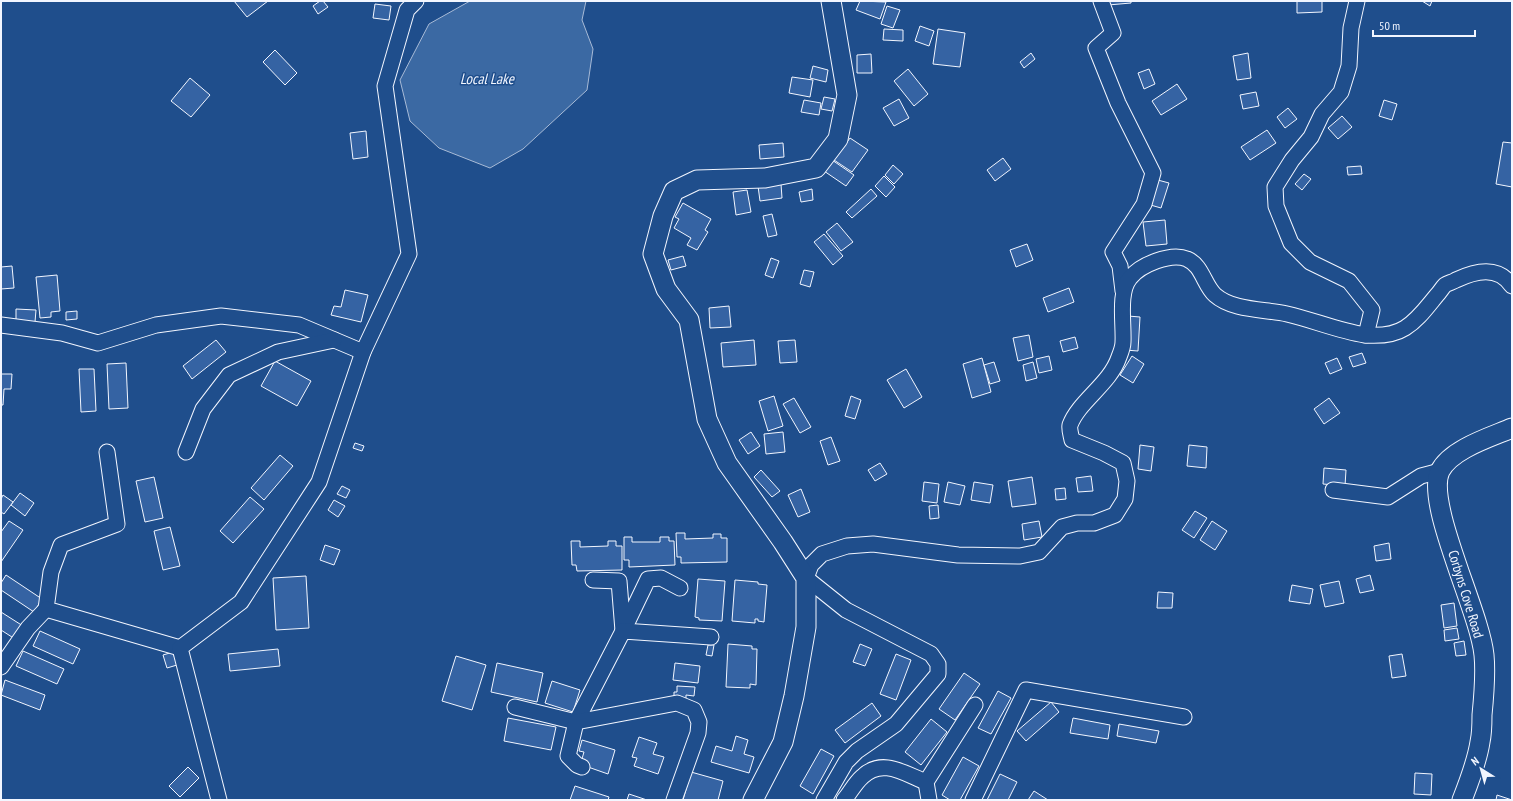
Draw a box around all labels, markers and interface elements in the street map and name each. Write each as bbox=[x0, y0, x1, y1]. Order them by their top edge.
scale bar bbox=[1373, 12, 1475, 38]
text: 50 m bbox=[1379, 18, 1400, 33]
water label: Local Lake bbox=[460, 69, 515, 88]
street label: Corbyns Cove Road bbox=[1444, 548, 1488, 640]
north arrow bbox=[1461, 749, 1501, 789]
text: N bbox=[1468, 754, 1482, 768]

